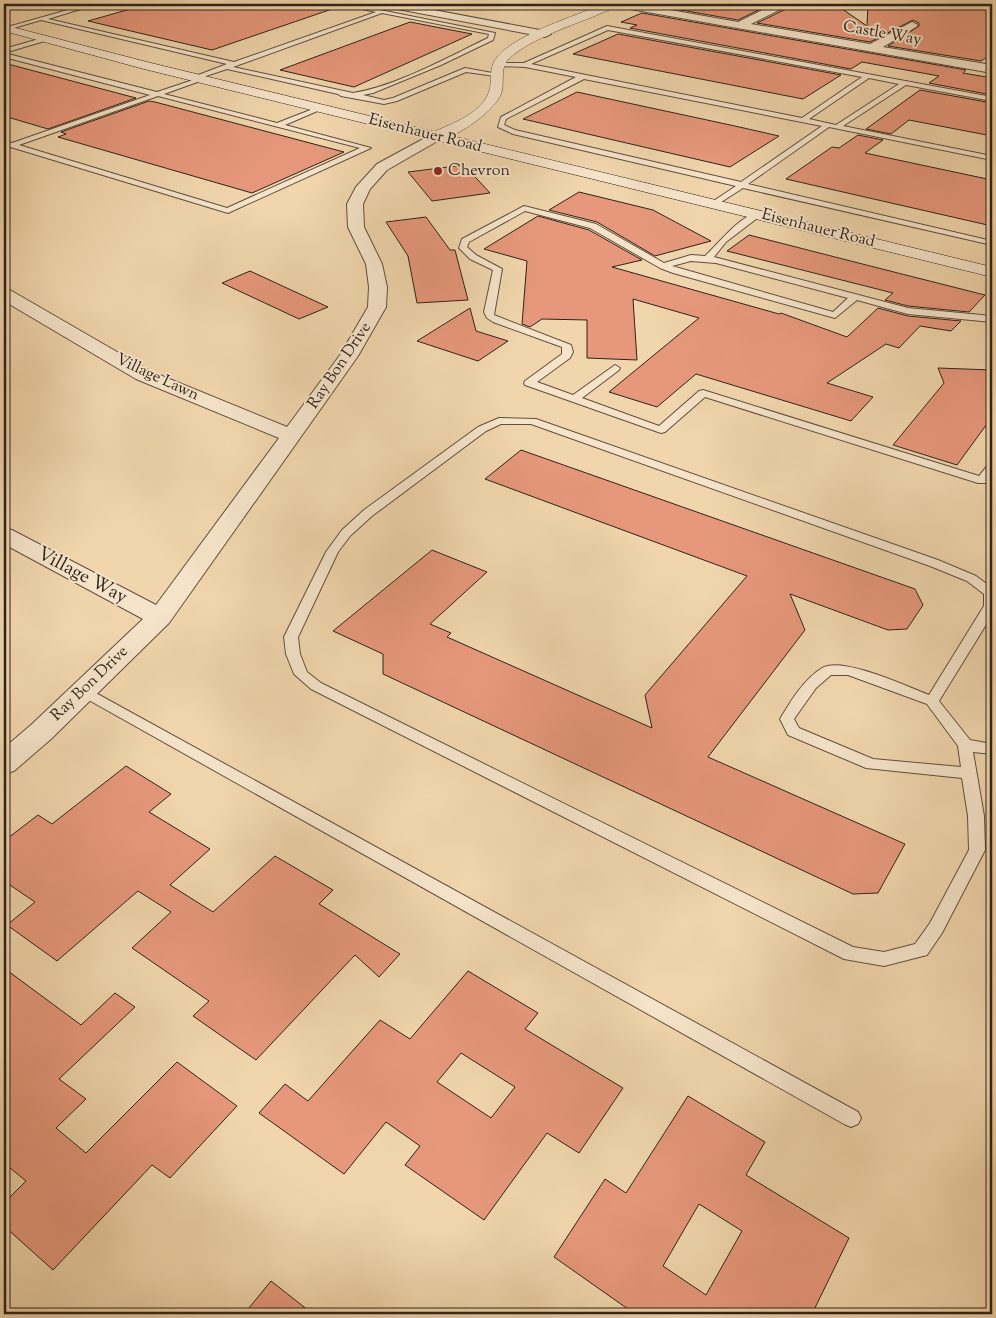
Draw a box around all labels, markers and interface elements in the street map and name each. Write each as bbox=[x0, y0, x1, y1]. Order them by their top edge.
street label: Castle Way bbox=[841, 16, 923, 52]
street label: Eisenhauer Road bbox=[366, 109, 484, 159]
place label: Chevron bbox=[448, 160, 510, 183]
marker: Chevron bbox=[432, 165, 444, 177]
street label: Eisenhauer Road bbox=[759, 204, 877, 254]
street label: Ray Bon Drive bbox=[302, 318, 378, 414]
street label: Village Lawn bbox=[112, 349, 203, 408]
street label: Village Way bbox=[32, 541, 132, 611]
street label: Ray Bon Drive bbox=[46, 641, 134, 727]

